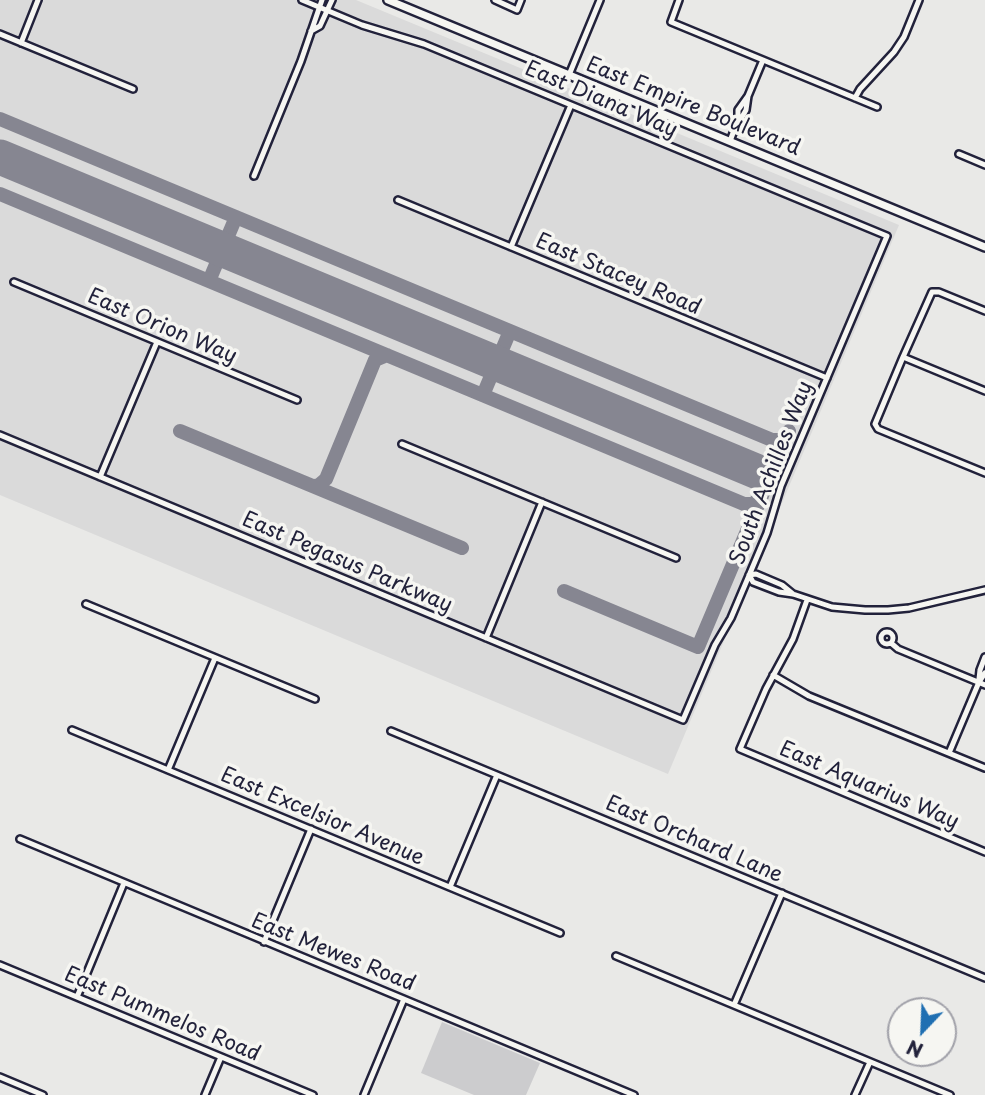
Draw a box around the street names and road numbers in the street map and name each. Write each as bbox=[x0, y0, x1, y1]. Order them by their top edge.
street label: East Empire Boulevard bbox=[582, 52, 804, 162]
street label: East Diana Way bbox=[521, 56, 681, 144]
street label: East Stacey Road bbox=[532, 229, 704, 321]
street label: East Orion Way bbox=[83, 284, 241, 370]
street label: South Achilles Way bbox=[725, 378, 819, 568]
street label: East Pegasus Parkway bbox=[238, 507, 456, 619]
street label: East Aquarius Way bbox=[775, 737, 963, 835]
street label: East Excelsior Avenue bbox=[217, 763, 427, 871]
street label: East Orchard Lane bbox=[602, 791, 786, 889]
street label: East Mewes Road bbox=[247, 909, 419, 997]
street label: East Pummelos Road bbox=[60, 962, 264, 1068]

